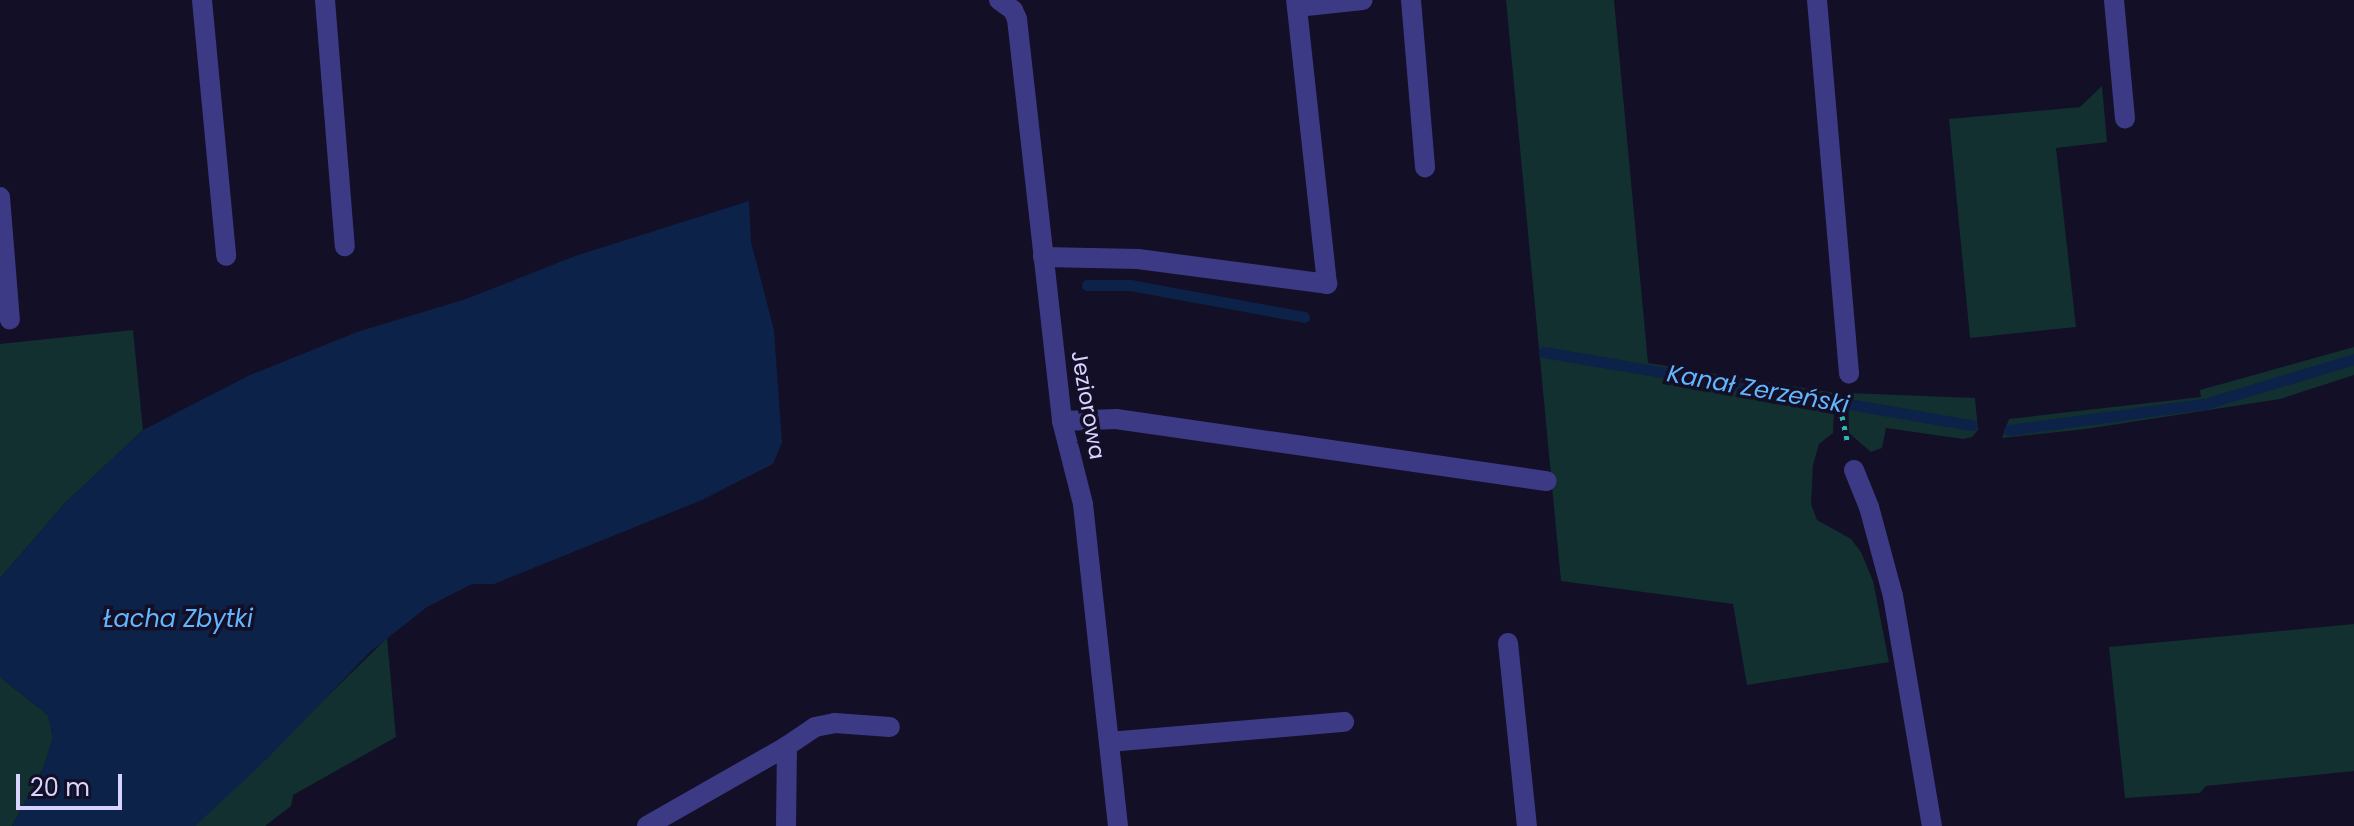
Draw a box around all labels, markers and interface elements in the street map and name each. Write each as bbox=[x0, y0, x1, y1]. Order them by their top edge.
street label: Jeziorowa bbox=[1065, 349, 1111, 461]
water label: Kanał Zerzeński bbox=[1665, 359, 1851, 419]
water label: Łacha Zbytki bbox=[103, 605, 253, 633]
scale bar bbox=[20, 758, 126, 808]
text: 20 m bbox=[30, 771, 90, 804]

